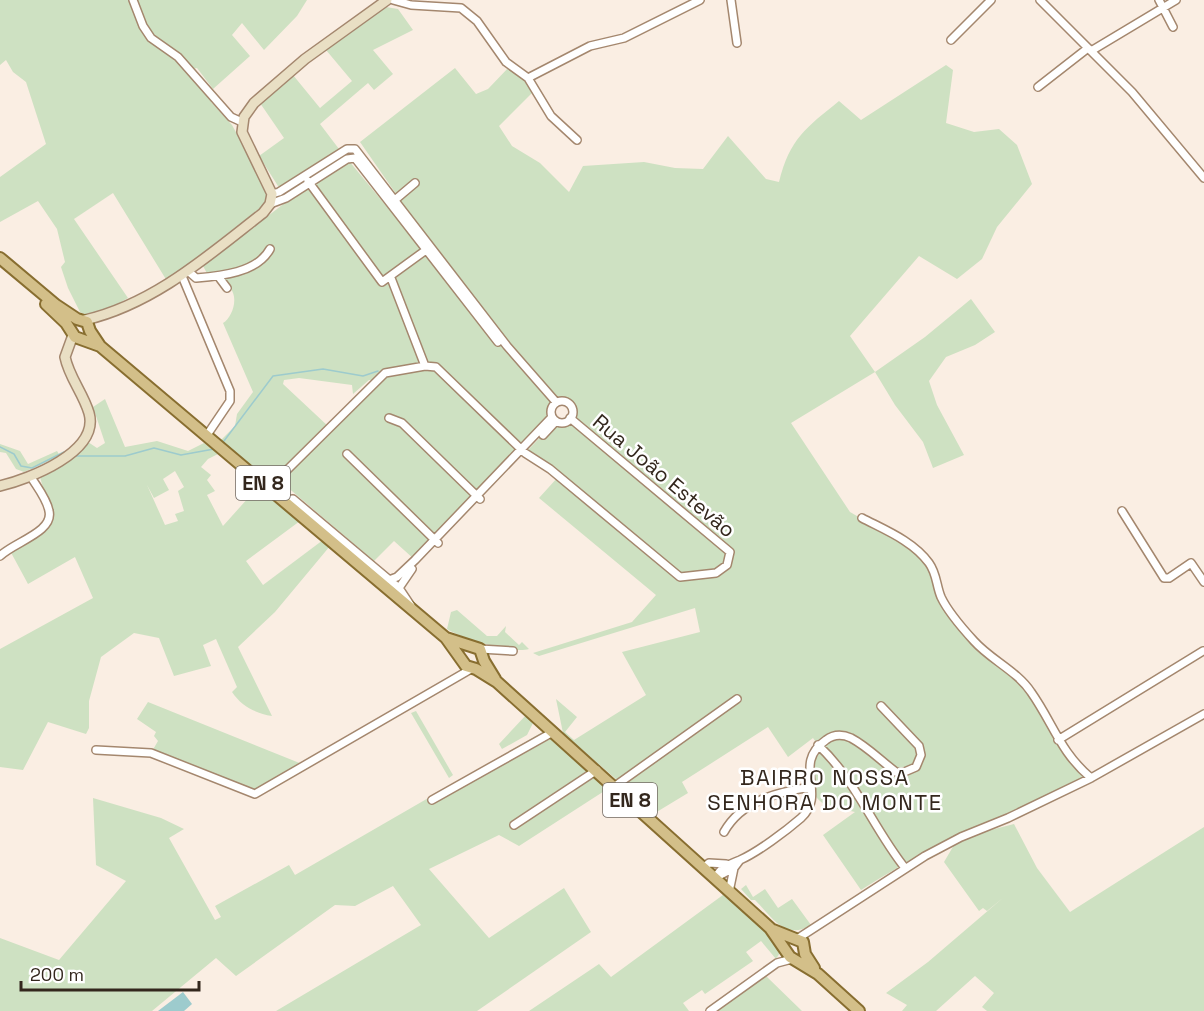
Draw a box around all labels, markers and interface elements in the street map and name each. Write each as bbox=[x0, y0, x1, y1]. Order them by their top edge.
street label: Rua João Estevão bbox=[587, 408, 741, 543]
road number: EN 8 bbox=[236, 466, 290, 500]
district label: BAIRRO NOSSA SENHORA DO MONTE bbox=[707, 763, 943, 816]
road number: EN 8 bbox=[603, 783, 657, 817]
scale bar bbox=[21, 954, 200, 992]
text: 200 m bbox=[30, 963, 84, 986]

